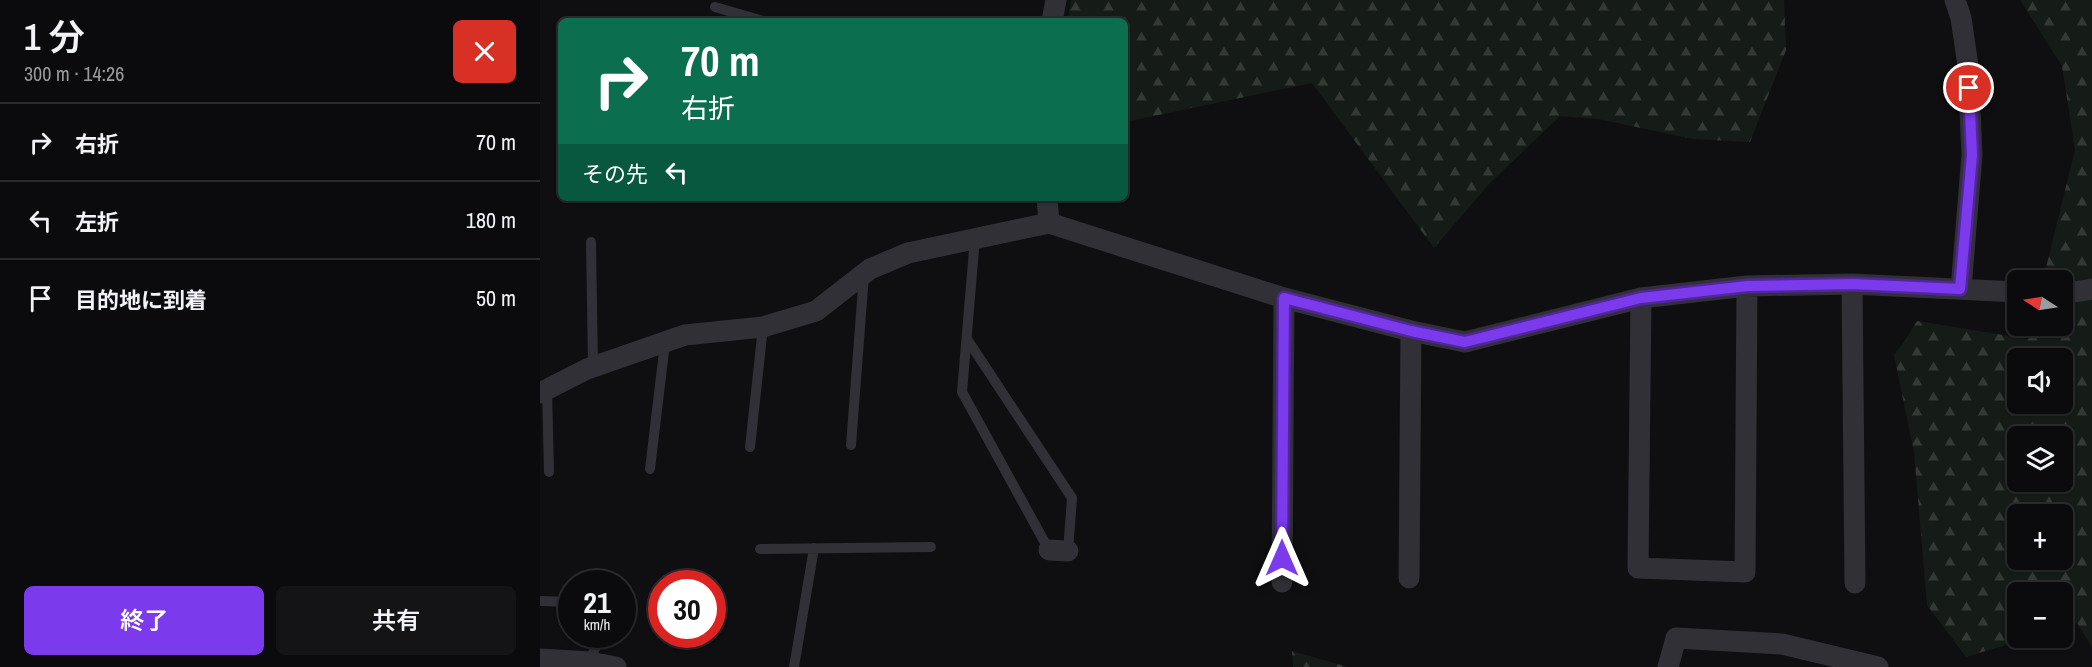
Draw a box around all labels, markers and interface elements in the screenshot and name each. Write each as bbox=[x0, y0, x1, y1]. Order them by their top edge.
text: 1 分 bbox=[24, 13, 85, 61]
button: close bbox=[453, 20, 516, 83]
text: 70 m bbox=[681, 33, 760, 89]
icon: right bbox=[582, 42, 660, 120]
text: 300 m · 14:26 bbox=[24, 60, 124, 87]
pin bbox=[1943, 62, 1994, 113]
icon: arrive bbox=[1952, 71, 1985, 104]
text: 右折 bbox=[681, 90, 735, 126]
icon: right bbox=[24, 126, 57, 159]
text: 70 m bbox=[476, 127, 516, 157]
text: 右折 bbox=[75, 129, 119, 159]
icon: left bbox=[660, 156, 693, 189]
text: その先 bbox=[582, 159, 648, 189]
icon: left bbox=[24, 204, 57, 237]
text: 180 m bbox=[466, 205, 516, 235]
text: 左折 bbox=[75, 207, 119, 237]
north arrow bbox=[2007, 270, 2073, 336]
map controls bbox=[2007, 270, 2073, 648]
icon: arrive bbox=[24, 282, 57, 315]
text: 50 m bbox=[476, 283, 516, 313]
text: 目的地に到着 bbox=[75, 285, 207, 315]
button: sound bbox=[2007, 348, 2073, 414]
button: layers bbox=[2007, 426, 2073, 492]
button: + bbox=[2007, 504, 2073, 570]
position arrow bbox=[1250, 526, 1314, 590]
speed limit sign: 30 bbox=[648, 570, 726, 648]
text: 21 bbox=[583, 582, 611, 622]
button: − bbox=[2007, 582, 2073, 648]
button: 終了 bbox=[24, 586, 264, 655]
button: 共有 bbox=[276, 586, 516, 655]
text: km/h bbox=[584, 614, 610, 635]

